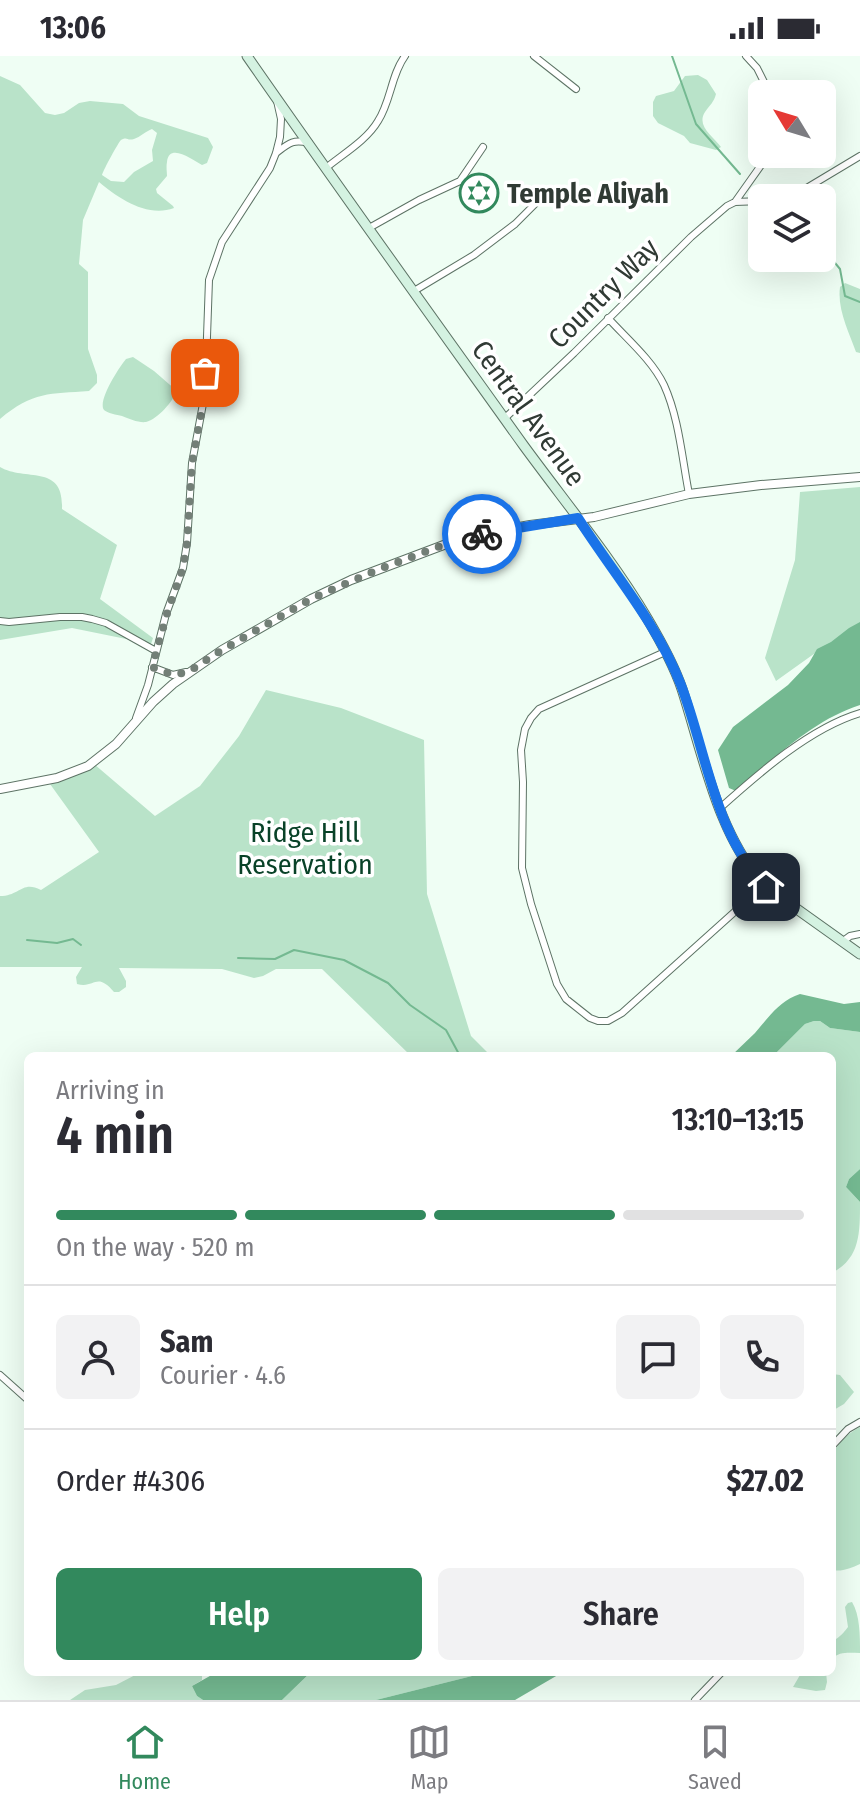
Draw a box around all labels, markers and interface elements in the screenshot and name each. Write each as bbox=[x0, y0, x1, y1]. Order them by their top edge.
text: 13:06 bbox=[40, 10, 106, 46]
north arrow bbox=[748, 80, 836, 168]
map controls bbox=[748, 80, 836, 272]
synagogue icon: Temple Aliyah bbox=[458, 172, 500, 214]
place label: Temple Aliyah bbox=[507, 177, 669, 210]
button: layers bbox=[748, 184, 836, 272]
street label: Country Way bbox=[542, 231, 665, 355]
street label: Central Avenue bbox=[465, 334, 592, 493]
pin bbox=[171, 339, 239, 407]
icon: bag bbox=[183, 351, 227, 395]
courier bbox=[442, 494, 522, 574]
icon: bike bbox=[460, 512, 504, 556]
park label: Ridge Hill Reservation bbox=[237, 816, 373, 881]
pin bbox=[732, 853, 800, 921]
icon: home bbox=[744, 865, 788, 909]
text: Arriving in bbox=[56, 1075, 165, 1106]
text: 13:10–13:15 bbox=[672, 1102, 804, 1138]
text: 4 min bbox=[56, 1104, 174, 1167]
text: On the way · 520 m bbox=[56, 1232, 254, 1263]
button: person bbox=[56, 1315, 140, 1399]
button: chat bbox=[616, 1315, 700, 1399]
button: phone bbox=[720, 1315, 804, 1399]
text: Sam bbox=[160, 1324, 213, 1360]
text: Courier · 4.6 bbox=[160, 1360, 286, 1391]
text: Order #4306 bbox=[56, 1463, 205, 1499]
text: $27.02 bbox=[726, 1463, 804, 1499]
button: Help bbox=[56, 1568, 422, 1660]
button: Share bbox=[438, 1568, 804, 1660]
tab: Home bbox=[118, 1720, 171, 1795]
tab: Map bbox=[407, 1720, 451, 1795]
tab: Saved bbox=[688, 1720, 742, 1795]

